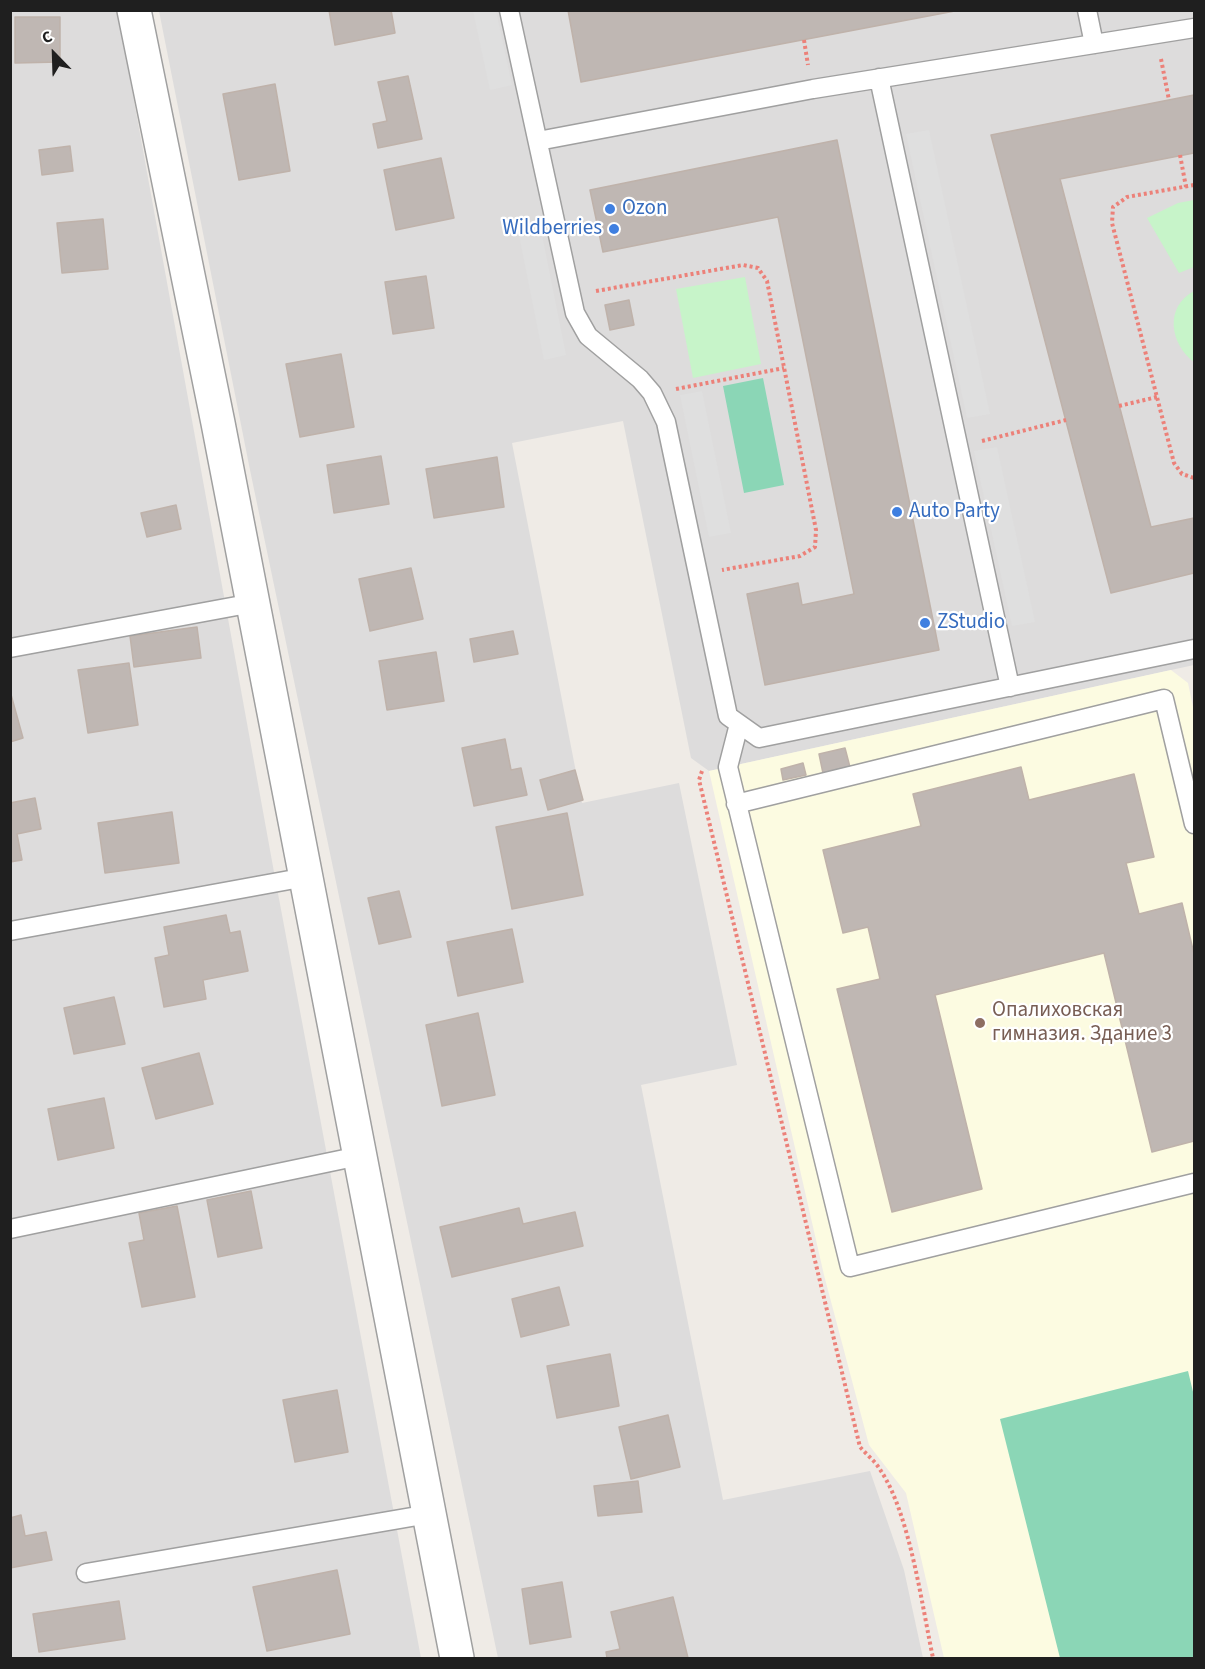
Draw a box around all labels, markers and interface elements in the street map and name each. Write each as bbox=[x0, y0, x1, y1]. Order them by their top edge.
north arrow bbox=[24, 24, 84, 84]
text: С bbox=[38, 25, 56, 49]
place label: Ozon bbox=[622, 196, 667, 222]
marker: Ozon bbox=[603, 202, 617, 216]
place label: Wildberries bbox=[502, 216, 602, 242]
marker: Wildberries bbox=[607, 222, 621, 236]
place label: Auto Party bbox=[909, 499, 1000, 525]
marker: Auto Party bbox=[890, 505, 904, 519]
place label: ZStudio bbox=[937, 610, 1005, 636]
marker: ZStudio bbox=[918, 616, 932, 630]
place label: Опалиховская гимназия. Здание 3 bbox=[992, 998, 1172, 1048]
marker: Опалиховская гимназия. Здание 3 bbox=[973, 1016, 987, 1030]

